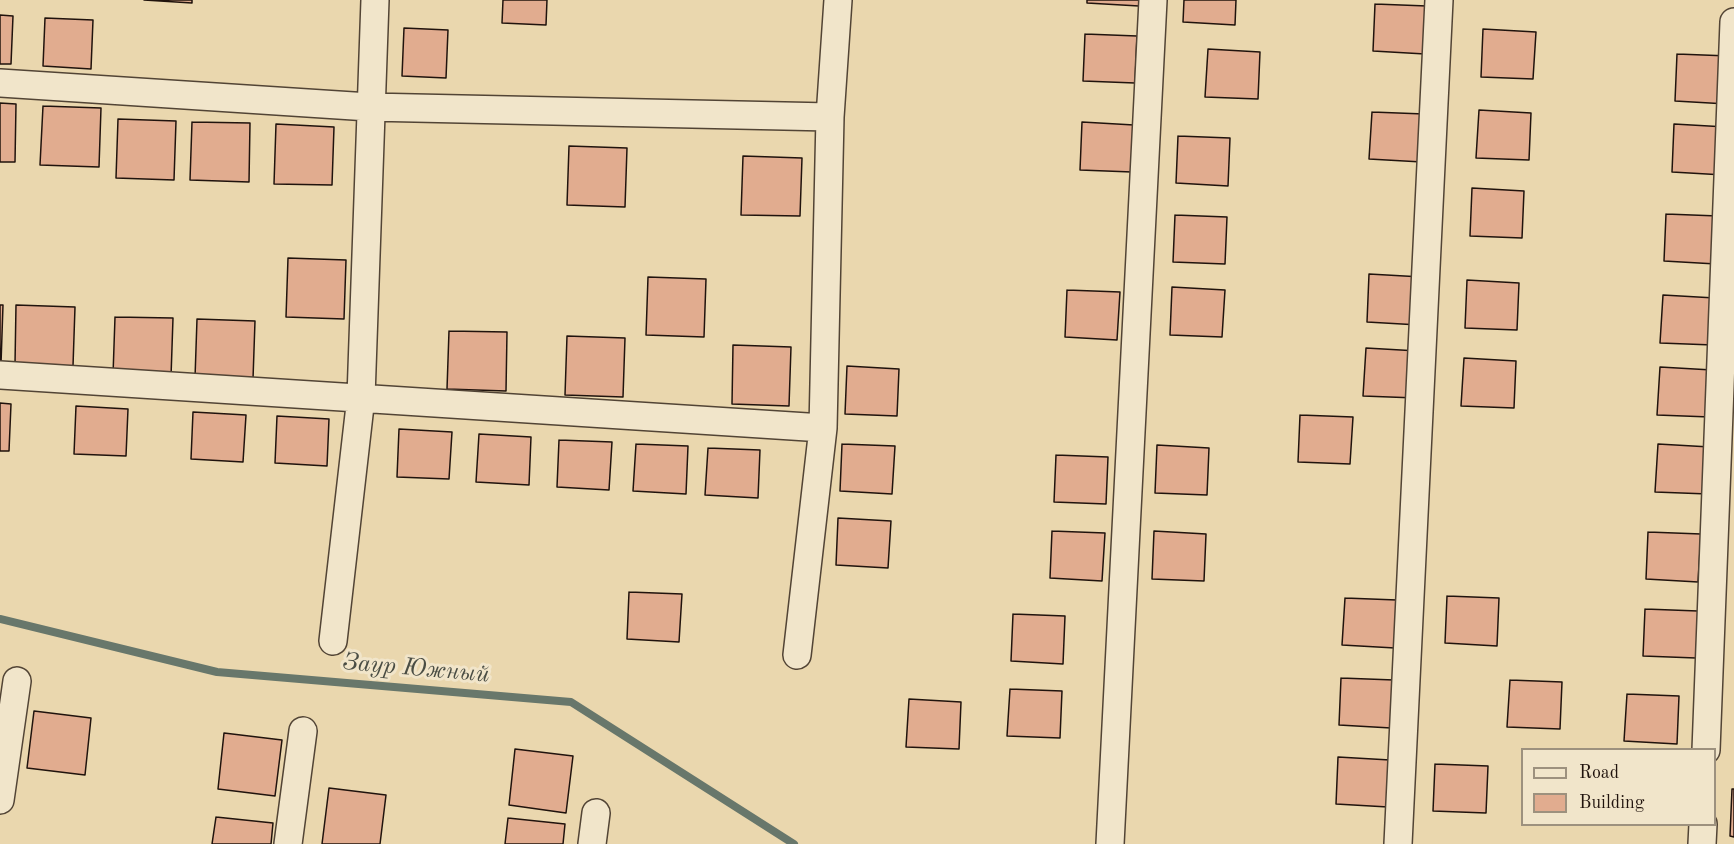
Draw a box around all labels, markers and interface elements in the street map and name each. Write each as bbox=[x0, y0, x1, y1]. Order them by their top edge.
water label: Заур Южный bbox=[341, 648, 491, 690]
legend bbox=[1521, 748, 1716, 826]
text: Road bbox=[1579, 764, 1619, 782]
text: Building bbox=[1579, 794, 1644, 812]

